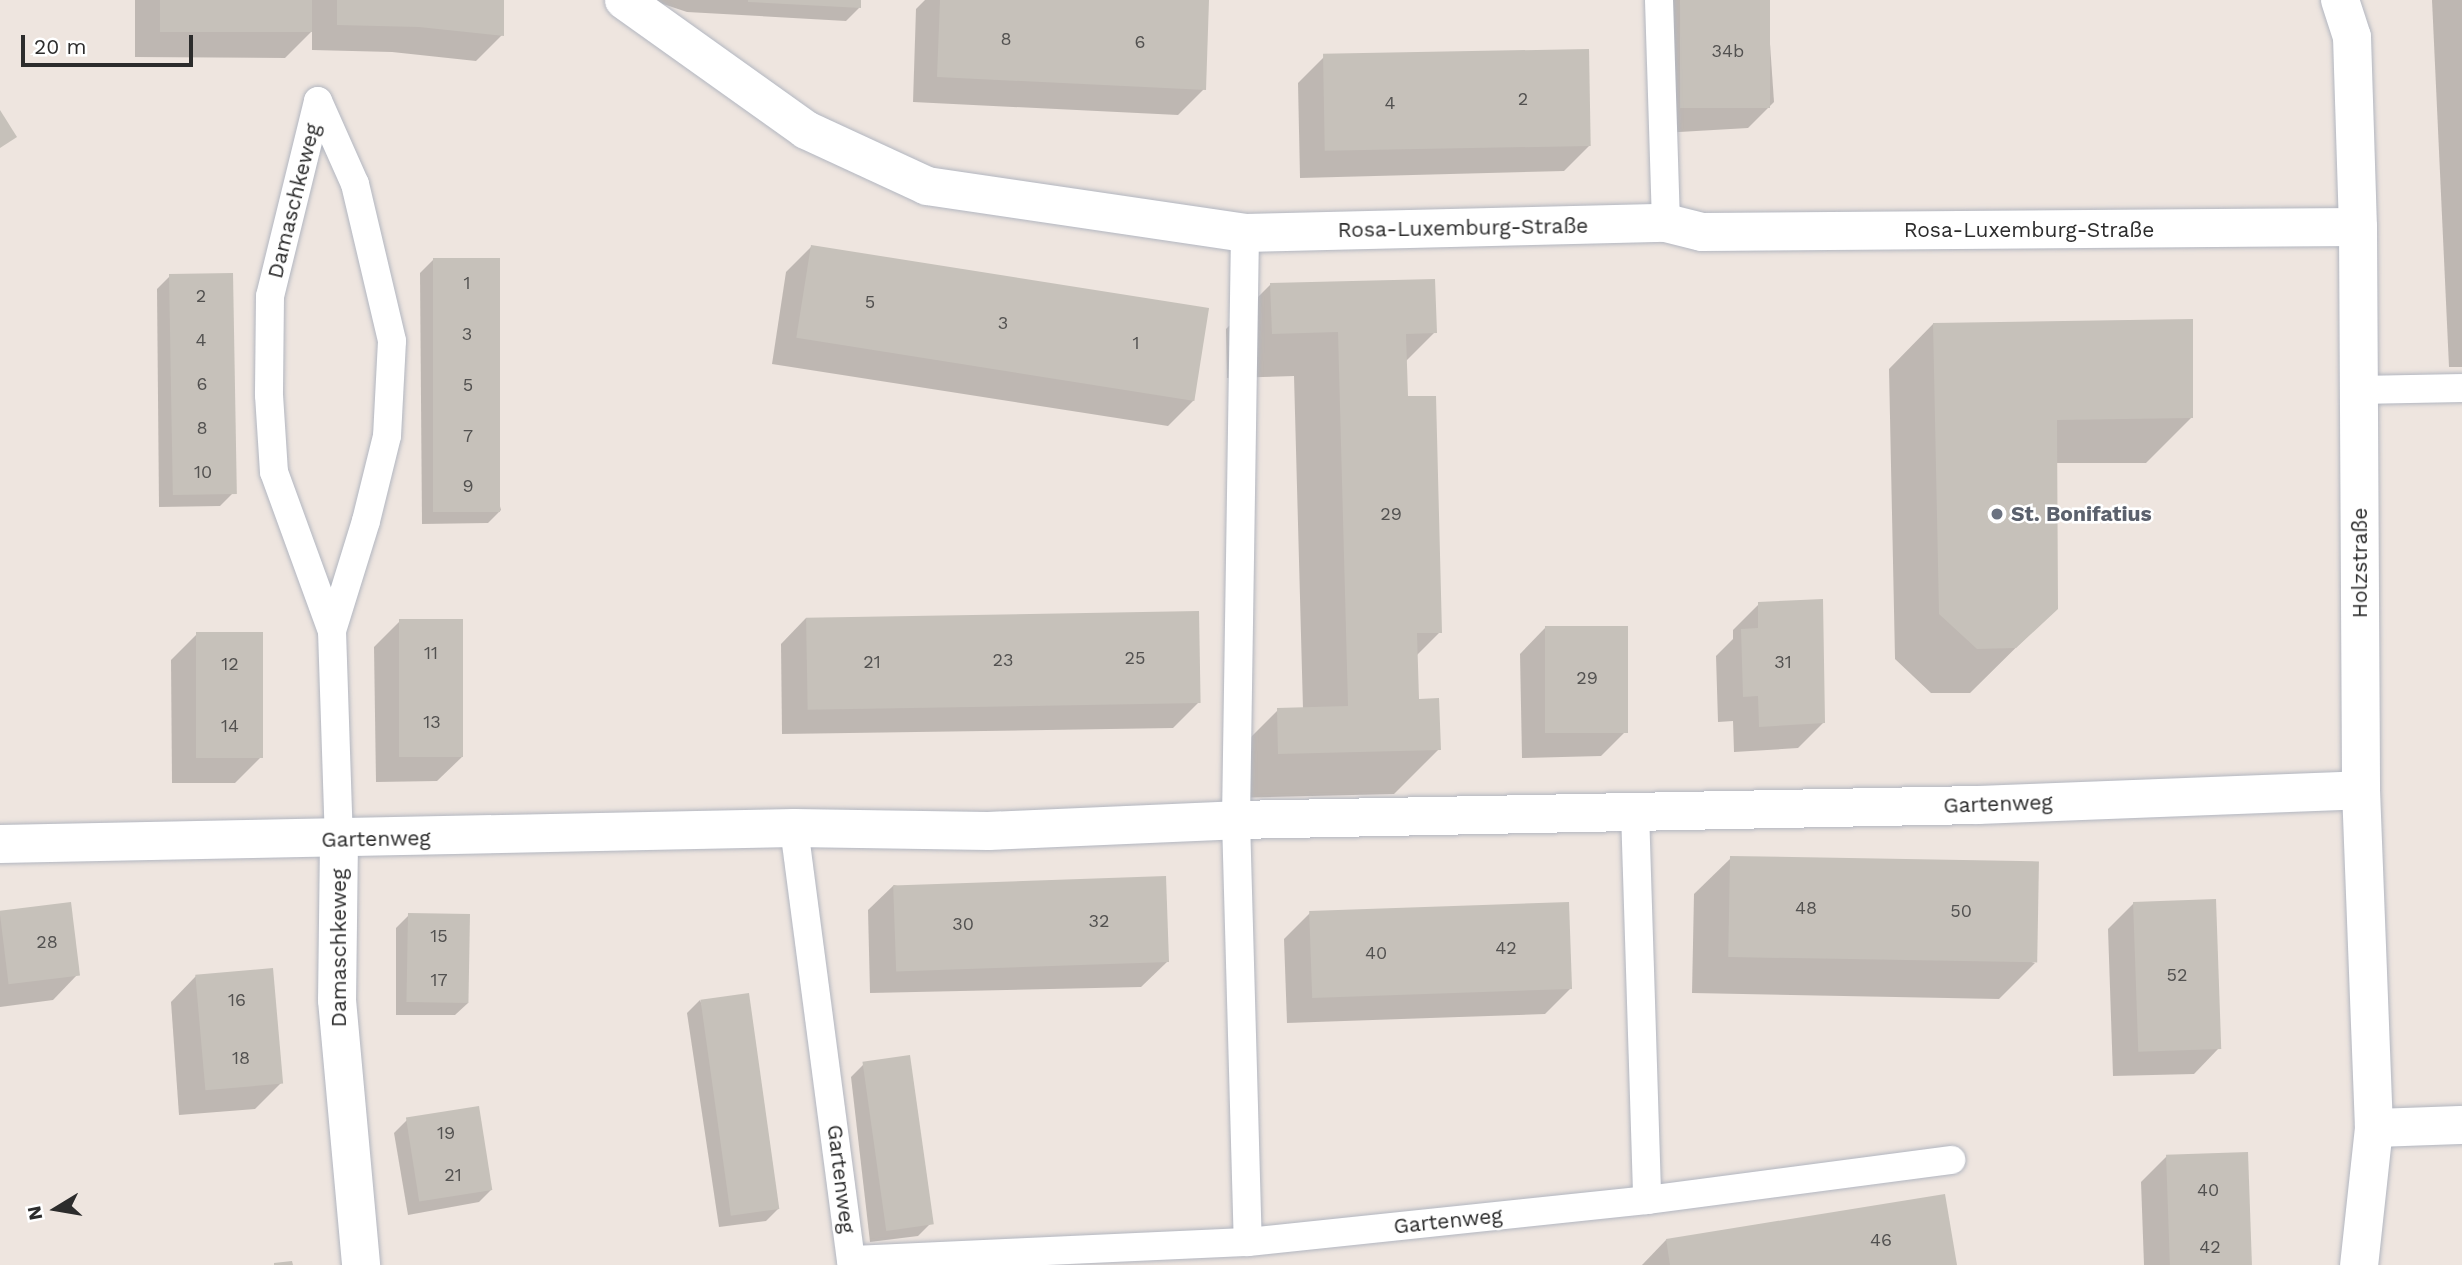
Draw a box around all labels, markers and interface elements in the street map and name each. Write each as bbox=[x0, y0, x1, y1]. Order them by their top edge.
scale bar bbox=[24, 21, 196, 65]
house number: 8 bbox=[1000, 28, 1012, 50]
house number: 6 bbox=[1135, 31, 1145, 53]
text: 20 m bbox=[34, 34, 86, 59]
house number: 34b bbox=[1712, 40, 1744, 62]
house number: 2 bbox=[1518, 88, 1528, 110]
house number: 4 bbox=[1385, 92, 1395, 114]
street label: Damaschkeweg bbox=[263, 121, 325, 281]
street label: Rosa-Luxemburg-Straße bbox=[1337, 213, 1589, 243]
street label: Rosa-Luxemburg-Straße bbox=[1904, 217, 2154, 243]
house number: 1 bbox=[463, 272, 471, 294]
house number: 2 bbox=[196, 285, 206, 307]
house number: 5 bbox=[865, 291, 875, 313]
house number: 3 bbox=[998, 312, 1008, 334]
house number: 3 bbox=[462, 323, 472, 345]
house number: 4 bbox=[196, 329, 206, 351]
house number: 1 bbox=[1132, 332, 1140, 354]
house number: 6 bbox=[197, 373, 207, 395]
house number: 5 bbox=[463, 374, 473, 396]
house number: 8 bbox=[196, 417, 208, 439]
house number: 7 bbox=[463, 425, 473, 447]
house number: 10 bbox=[194, 461, 212, 483]
house number: 9 bbox=[462, 475, 474, 497]
place label: St. Bonifatius bbox=[2011, 501, 2152, 527]
house number: 29 bbox=[1380, 503, 1402, 525]
marker: St. Bonifatius bbox=[1989, 506, 2005, 522]
street label: Holzstraße bbox=[2347, 508, 2373, 618]
house number: 11 bbox=[424, 642, 438, 664]
house number: 25 bbox=[1125, 647, 1145, 669]
house number: 23 bbox=[993, 649, 1013, 671]
house number: 21 bbox=[863, 651, 881, 673]
house number: 31 bbox=[1774, 651, 1792, 673]
house number: 12 bbox=[221, 653, 239, 675]
house number: 29 bbox=[1576, 667, 1598, 689]
house number: 13 bbox=[423, 711, 441, 733]
house number: 14 bbox=[221, 715, 239, 737]
street label: Gartenweg bbox=[1943, 790, 2053, 818]
street label: Gartenweg bbox=[321, 825, 431, 853]
street label: Damaschkeweg bbox=[326, 869, 352, 1027]
house number: 48 bbox=[1795, 897, 1817, 919]
house number: 50 bbox=[1950, 900, 1972, 922]
house number: 32 bbox=[1089, 910, 1109, 932]
house number: 30 bbox=[952, 913, 974, 935]
house number: 15 bbox=[430, 925, 448, 947]
house number: 28 bbox=[36, 931, 58, 953]
house number: 42 bbox=[1495, 937, 1517, 959]
house number: 40 bbox=[1365, 942, 1387, 964]
house number: 52 bbox=[2167, 964, 2187, 986]
house number: 17 bbox=[430, 969, 448, 991]
house number: 16 bbox=[228, 989, 246, 1011]
house number: 18 bbox=[232, 1047, 250, 1069]
house number: 19 bbox=[437, 1122, 455, 1144]
street label: Gartenweg bbox=[822, 1123, 860, 1235]
house number: 21 bbox=[444, 1164, 462, 1186]
north arrow bbox=[21, 1174, 91, 1244]
house number: 40 bbox=[2197, 1179, 2219, 1201]
street label: Gartenweg bbox=[1392, 1203, 1504, 1239]
text: N bbox=[22, 1204, 48, 1222]
house number: 46 bbox=[1870, 1229, 1892, 1251]
house number: 42 bbox=[2199, 1236, 2221, 1258]

